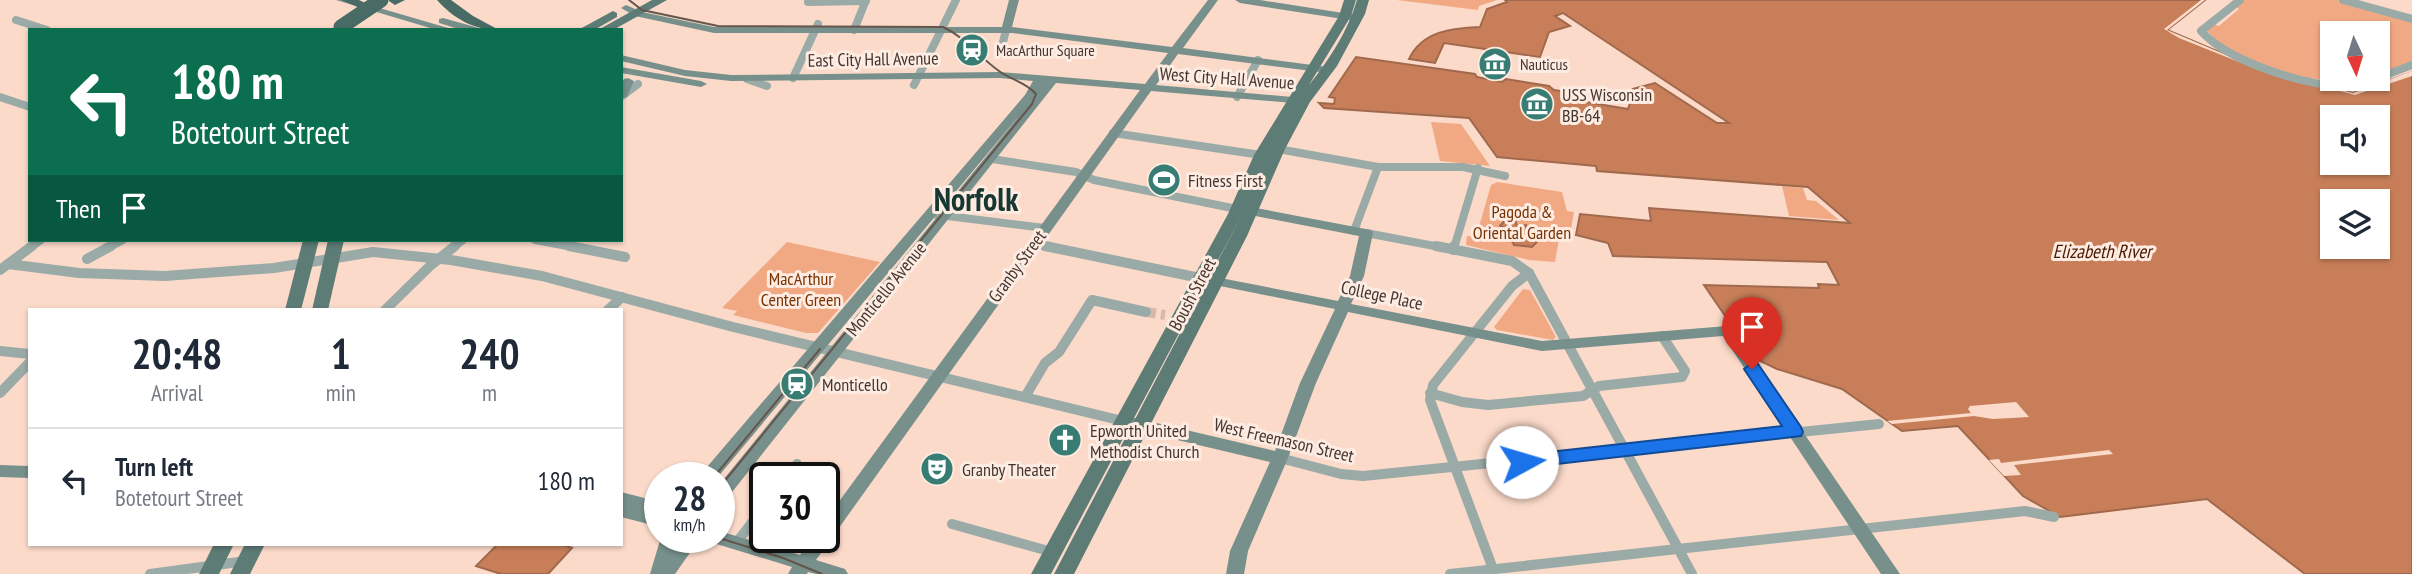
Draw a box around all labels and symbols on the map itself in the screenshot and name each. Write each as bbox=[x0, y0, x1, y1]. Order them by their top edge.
north arrow bbox=[2320, 21, 2390, 91]
station icon: MacArthur Square bbox=[953, 31, 991, 69]
place label: MacArthur Square bbox=[996, 40, 1095, 60]
museum icon: Nauticus bbox=[1476, 45, 1514, 83]
street label: East City Hall Avenue bbox=[807, 46, 939, 72]
place label: Nauticus bbox=[1520, 54, 1568, 74]
street label: West City Hall Avenue bbox=[1159, 62, 1295, 94]
place label: USS Wisconsin BB-64 bbox=[1562, 83, 1652, 127]
museum icon: USS Wisconsin BB-64 bbox=[1518, 85, 1556, 123]
sports icon: Fitness First bbox=[1145, 161, 1183, 199]
place label: Fitness First bbox=[1188, 169, 1263, 192]
district label: Norfolk bbox=[934, 178, 1019, 220]
park label: Pagoda & Oriental Garden bbox=[1473, 200, 1571, 244]
street label: Granby Street bbox=[983, 225, 1051, 307]
street label: Monticello Avenue bbox=[841, 237, 931, 341]
water label: Elizabeth River bbox=[2053, 239, 2154, 263]
street label: Boush Street bbox=[1163, 254, 1221, 334]
park label: MacArthur Center Green bbox=[761, 267, 841, 311]
street label: College Place bbox=[1339, 275, 1425, 315]
pin bbox=[1722, 297, 1782, 369]
station icon: Monticello bbox=[778, 365, 816, 403]
place label: Monticello bbox=[822, 373, 888, 396]
street label: West Freemason Street bbox=[1212, 413, 1356, 467]
place label: Epworth United Methodist Church bbox=[1090, 419, 1199, 463]
church icon: Epworth United Methodist Church bbox=[1046, 421, 1084, 459]
position arrow bbox=[1485, 425, 1559, 499]
theatre icon: Granby Theater bbox=[918, 450, 956, 488]
place label: Granby Theater bbox=[962, 458, 1056, 481]
speed limit sign: 30 bbox=[749, 462, 840, 553]

